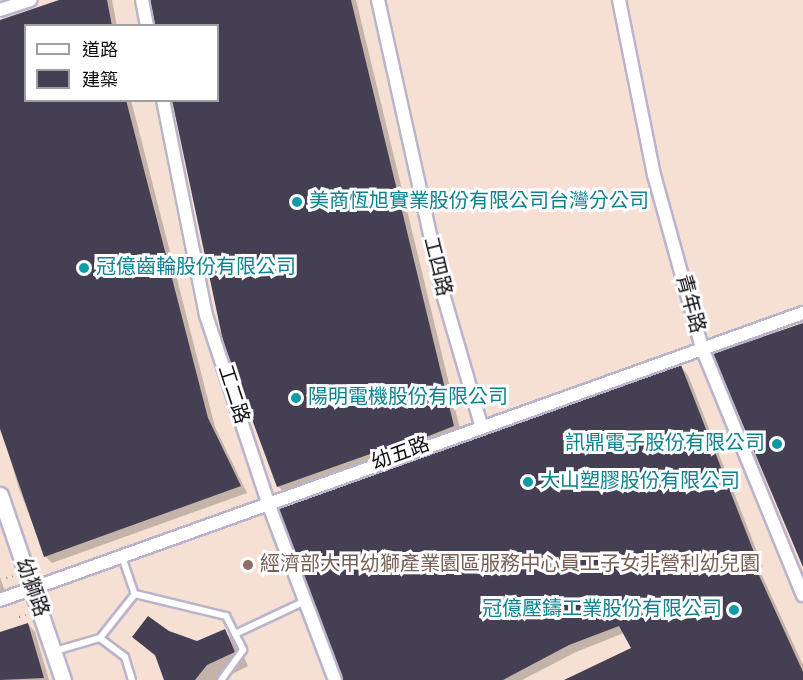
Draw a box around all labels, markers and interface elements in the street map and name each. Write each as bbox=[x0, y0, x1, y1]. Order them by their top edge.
legend bbox=[24, 24, 219, 102]
text: 道路 bbox=[82, 40, 118, 63]
text: 建築 bbox=[82, 70, 118, 93]
place label: 美商恆旭實業股份有限公司台灣分公司 bbox=[309, 190, 649, 214]
marker: 美商恆旭實業股份有限公司台灣分公司 bbox=[290, 195, 304, 209]
street label: 工四路 bbox=[417, 235, 455, 299]
place label: 冠億齒輪股份有限公司 bbox=[96, 256, 296, 280]
marker: 冠億齒輪股份有限公司 bbox=[77, 261, 91, 275]
street label: 青年路 bbox=[670, 272, 708, 336]
street label: 工二路 bbox=[211, 363, 253, 427]
place label: 陽明電機股份有限公司 bbox=[308, 386, 508, 410]
marker: 陽明電機股份有限公司 bbox=[289, 391, 303, 405]
place label: 訊鼎電子股份有限公司 bbox=[565, 432, 765, 456]
street label: 幼五路 bbox=[369, 433, 433, 477]
marker: 訊鼎電子股份有限公司 bbox=[770, 437, 784, 451]
place label: 大山塑膠股份有限公司 bbox=[540, 470, 740, 494]
marker: 大山塑膠股份有限公司 bbox=[521, 475, 535, 489]
place label: 經濟部大甲幼獅產業園區服務中心員工子女非營利幼兒園 bbox=[260, 553, 760, 577]
street label: 幼獅路 bbox=[10, 556, 52, 620]
marker: 經濟部大甲幼獅產業園區服務中心員工子女非營利幼兒園 bbox=[241, 558, 255, 572]
place label: 冠億壓鑄工業股份有限公司 bbox=[482, 598, 722, 622]
marker: 冠億壓鑄工業股份有限公司 bbox=[727, 603, 741, 617]

